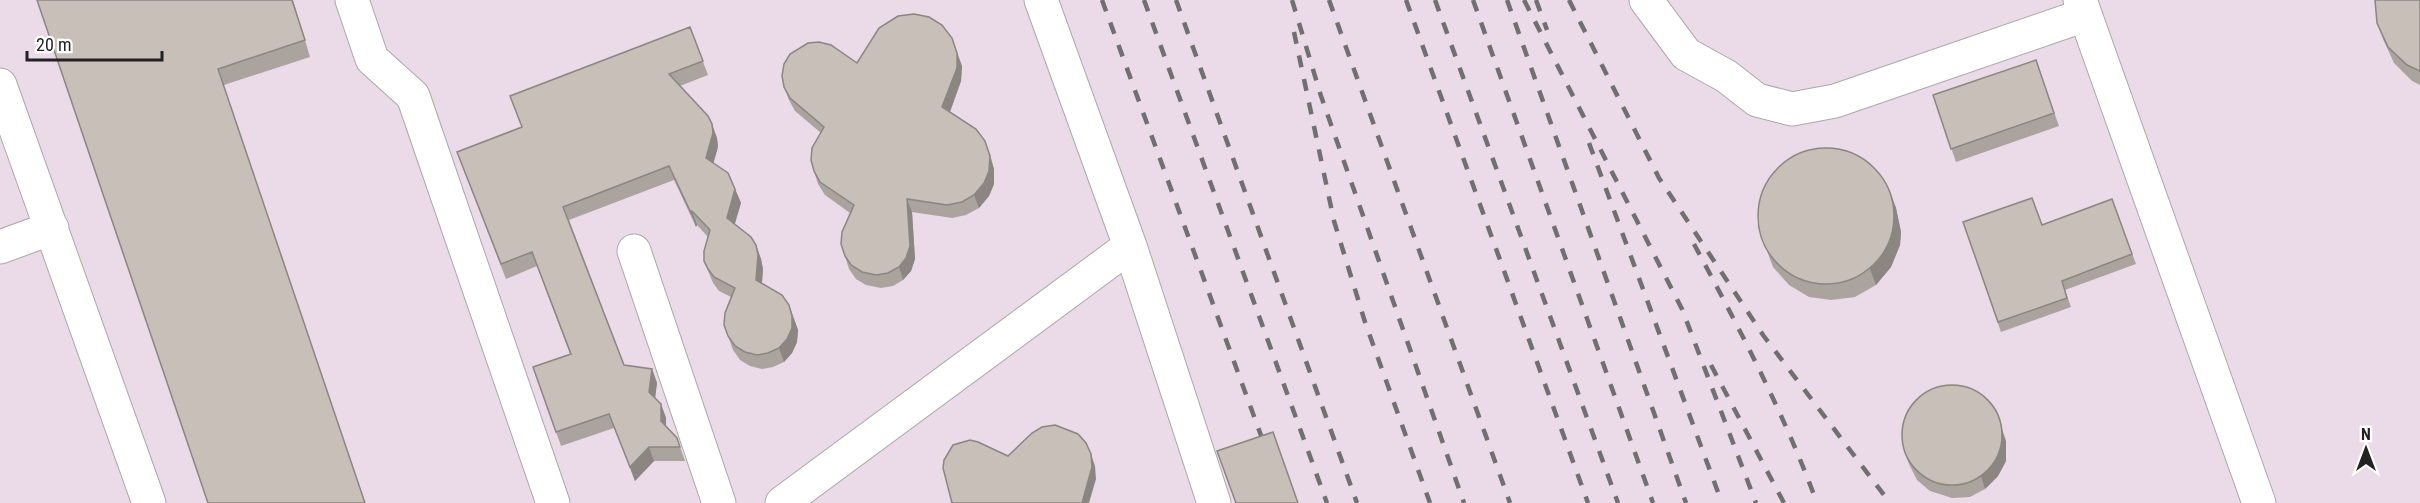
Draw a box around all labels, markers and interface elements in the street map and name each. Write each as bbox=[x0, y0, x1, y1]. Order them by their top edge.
scale bar bbox=[27, 24, 162, 62]
text: 20 m bbox=[36, 34, 71, 55]
north arrow bbox=[2336, 419, 2396, 479]
text: N bbox=[2361, 425, 2371, 444]

